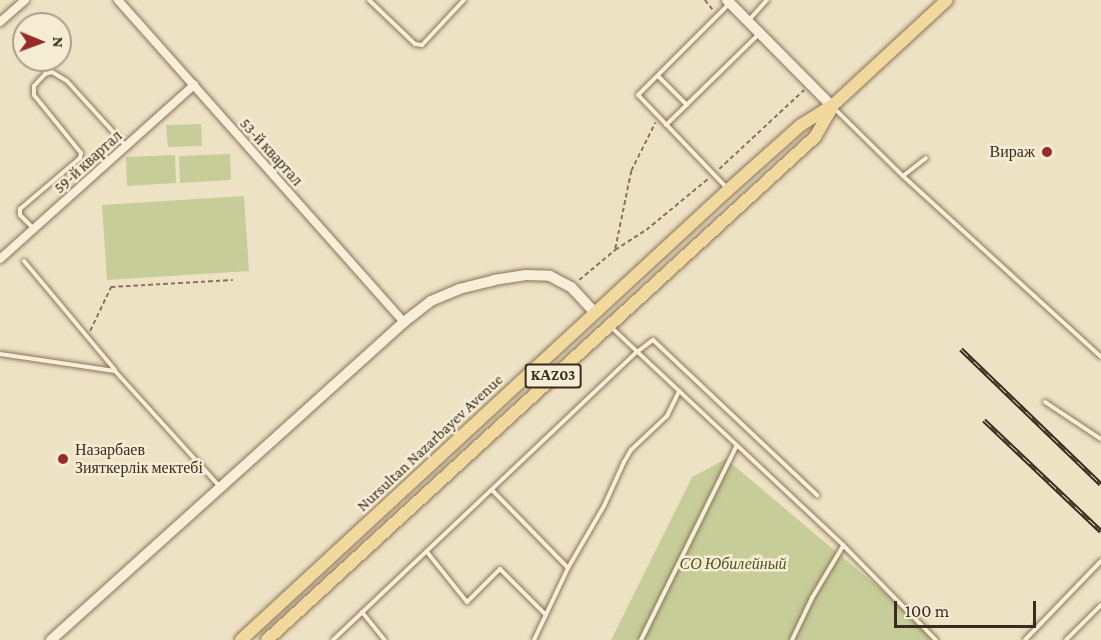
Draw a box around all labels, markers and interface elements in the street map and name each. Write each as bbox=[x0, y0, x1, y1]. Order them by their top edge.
north arrow bbox=[12, 12, 72, 72]
text: N bbox=[50, 37, 67, 48]
street label: 53-й квартал bbox=[236, 114, 306, 190]
street label: 59-й квартал bbox=[50, 126, 126, 198]
place label: Вираж bbox=[990, 142, 1035, 162]
marker: Вираж bbox=[1040, 145, 1054, 159]
road number: KАZ03 bbox=[524, 364, 582, 388]
street label: Nursultan Nazarbayev Avenue bbox=[353, 370, 507, 516]
place label: Назарбаев Зияткерлік мектебі bbox=[75, 440, 203, 478]
marker: Назарбаев Зияткерлік мектебі bbox=[56, 452, 70, 466]
park label: СО Юбилейный bbox=[679, 554, 787, 574]
scale bar bbox=[897, 589, 1040, 627]
text: 100 m bbox=[905, 601, 949, 621]

